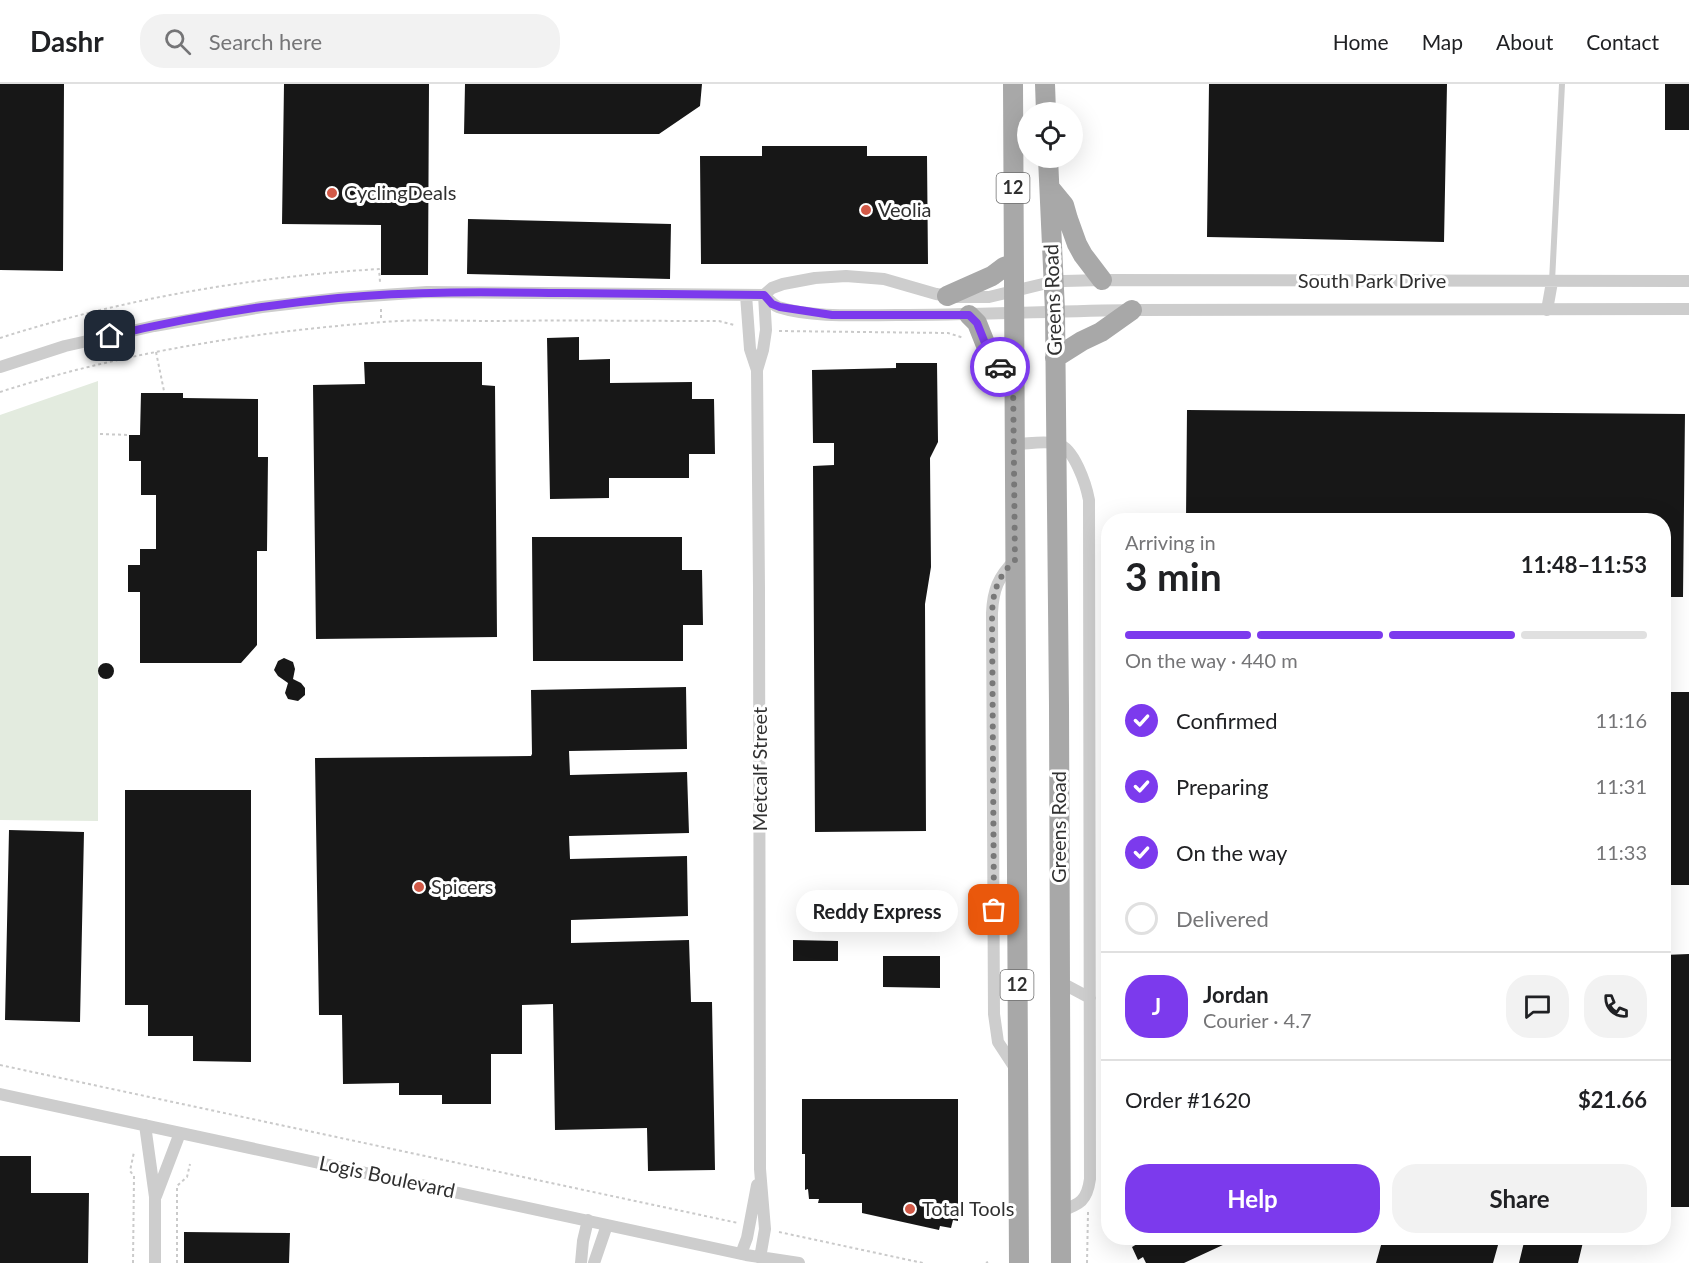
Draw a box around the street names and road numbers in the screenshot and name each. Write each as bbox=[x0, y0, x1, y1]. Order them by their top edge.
road number: 12 bbox=[996, 173, 1030, 203]
street label: Greens Road bbox=[1038, 244, 1066, 356]
street label: South Park Drive bbox=[1298, 268, 1446, 292]
street label: Metcalf Street bbox=[747, 707, 771, 831]
street label: Greens Road bbox=[1046, 771, 1070, 883]
road number: 12 bbox=[1000, 970, 1034, 1000]
street label: Logis Boulevard bbox=[317, 1150, 457, 1202]

